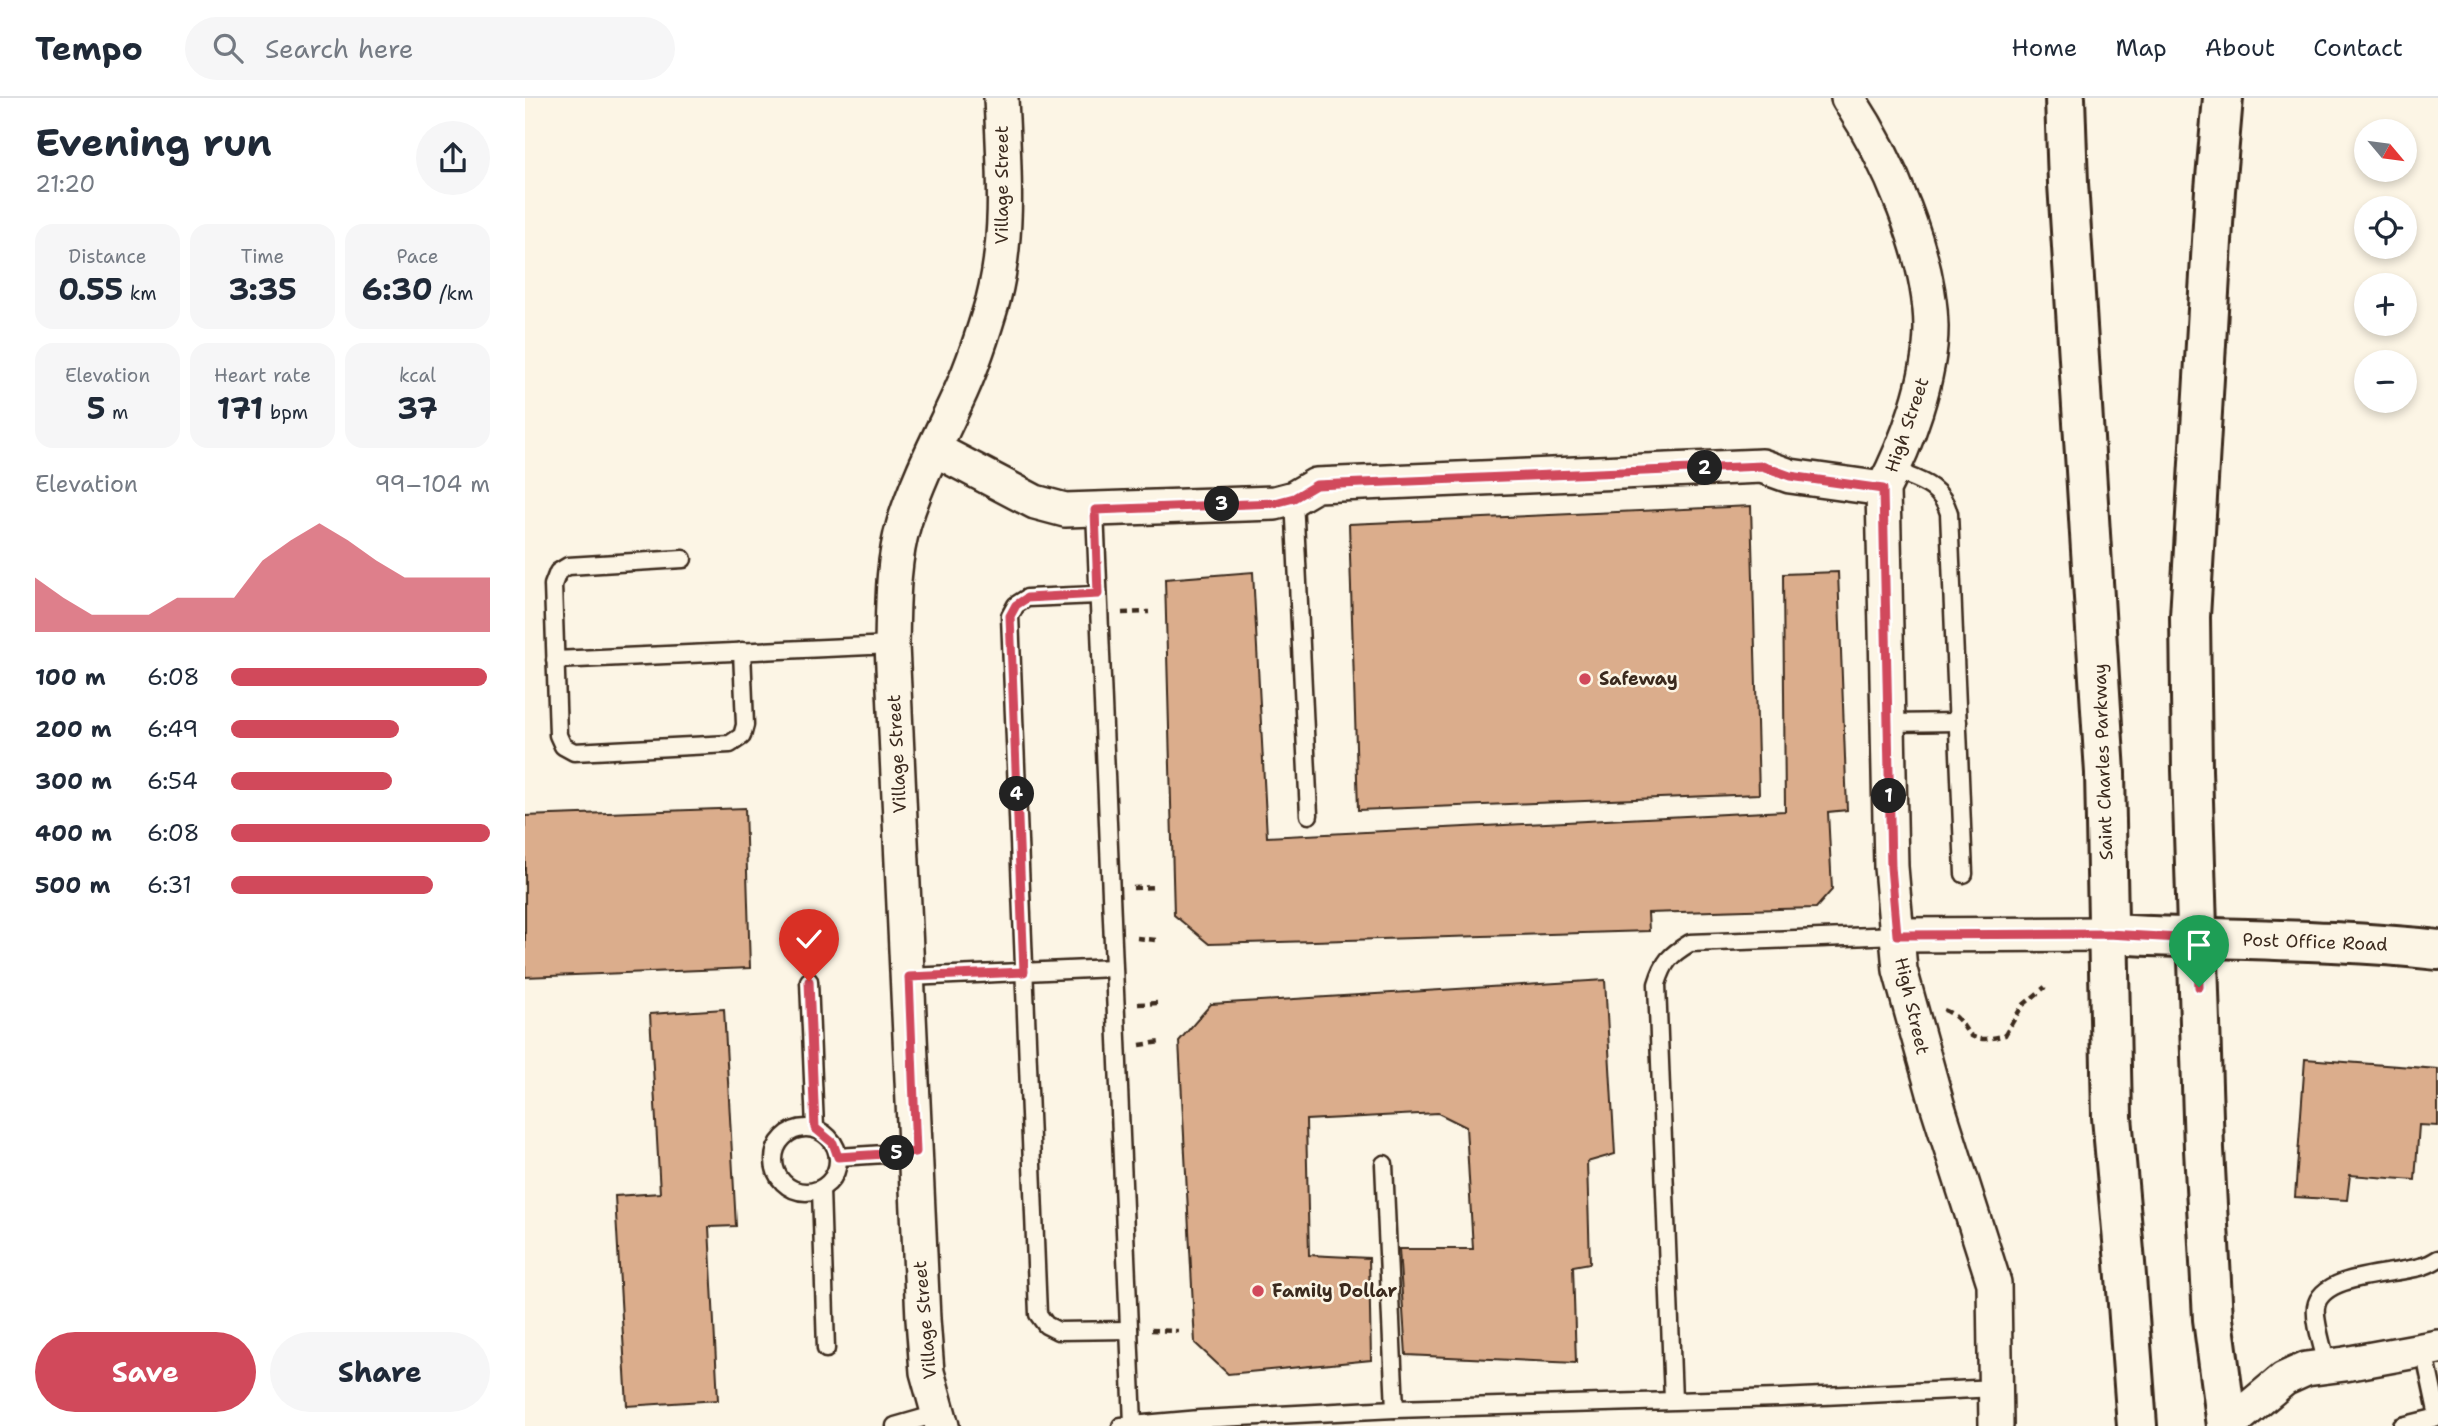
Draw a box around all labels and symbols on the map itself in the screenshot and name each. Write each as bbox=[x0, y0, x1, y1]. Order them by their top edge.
north arrow bbox=[2354, 119, 2417, 182]
street label: Village Street bbox=[990, 125, 1014, 245]
street label: High Street bbox=[1880, 374, 1935, 476]
pin: 2 bbox=[1687, 450, 1723, 486]
pin: 3 bbox=[1205, 486, 1239, 522]
street label: Saint Charles Parkway bbox=[2088, 663, 2118, 861]
place label: Safeway bbox=[1599, 667, 1678, 691]
marker: Safeway bbox=[1577, 671, 1593, 687]
street label: Village Street bbox=[882, 694, 912, 814]
pin: 4 bbox=[1000, 776, 1035, 812]
pin: 1 bbox=[1871, 778, 1907, 814]
pin bbox=[779, 909, 839, 981]
pin bbox=[2169, 915, 2229, 987]
street label: Post Office Road bbox=[2242, 927, 2388, 957]
street label: High Street bbox=[1889, 955, 1935, 1057]
pin: 5 bbox=[879, 1136, 915, 1170]
street label: Village Street bbox=[908, 1260, 942, 1380]
place label: Family Dollar bbox=[1272, 1279, 1398, 1303]
marker: Family Dollar bbox=[1250, 1283, 1266, 1299]

